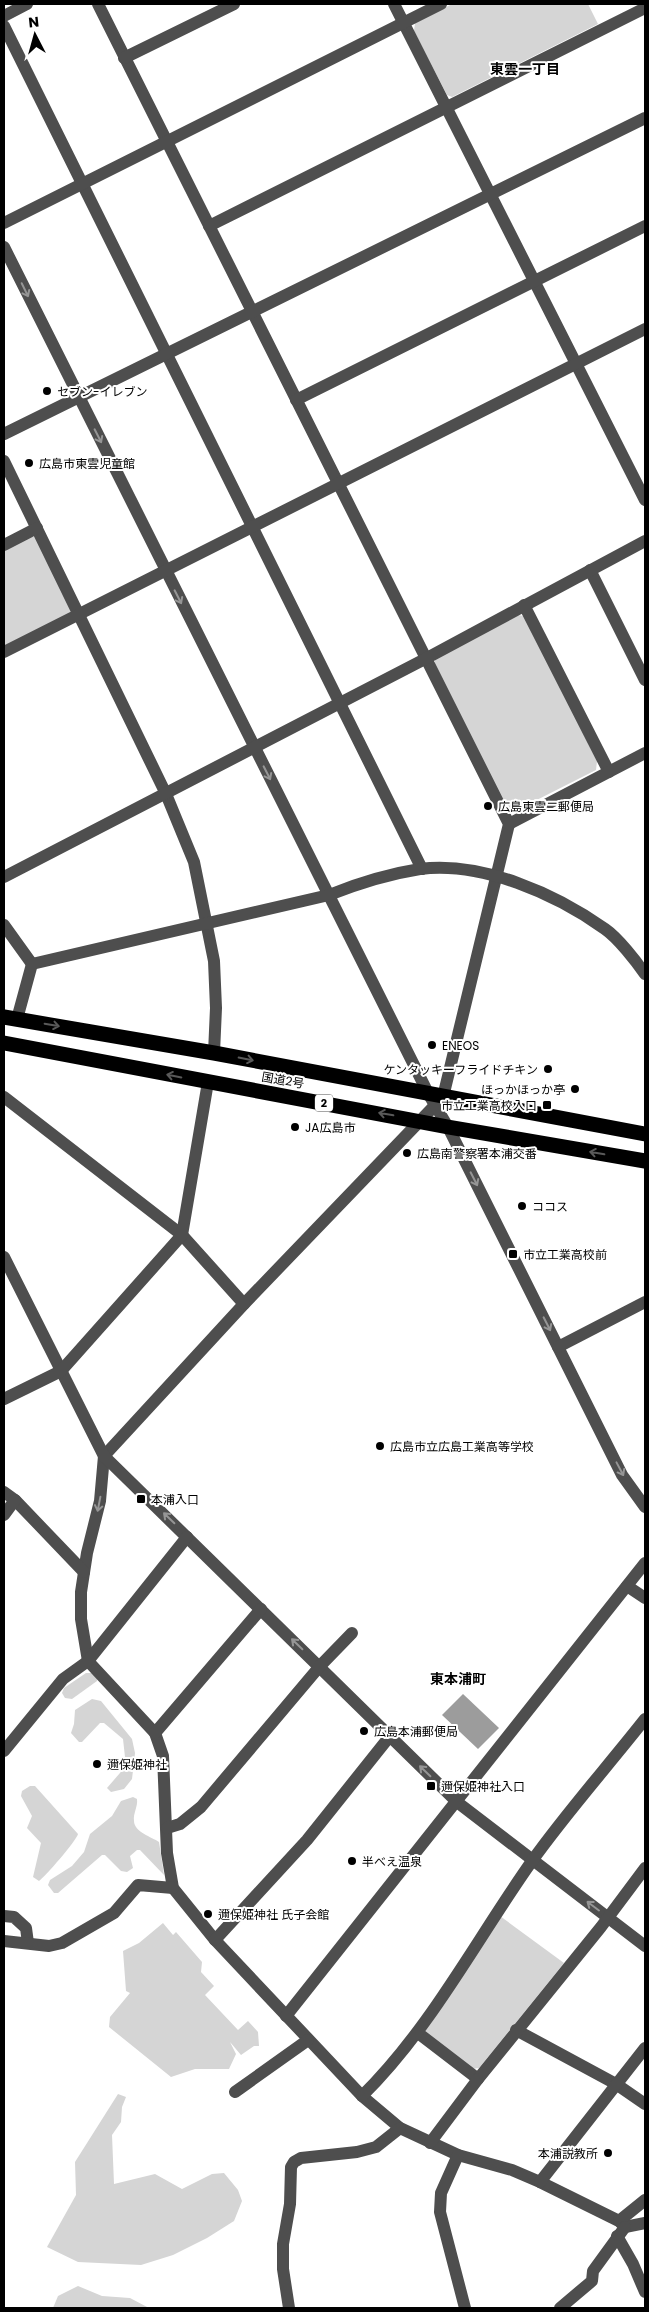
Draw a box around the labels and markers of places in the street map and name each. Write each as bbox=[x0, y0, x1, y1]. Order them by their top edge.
place label: セブン-イレブン bbox=[57, 383, 148, 400]
marker: セブン-イレブン bbox=[41, 385, 53, 397]
place label: 広島市東雲児童館 bbox=[39, 455, 135, 472]
marker: 広島市東雲児童館 bbox=[23, 457, 35, 469]
place label: 広島東雲二郵便局 bbox=[498, 798, 594, 815]
marker: 広島東雲二郵便局 bbox=[482, 800, 494, 812]
place label: ENEOS bbox=[442, 1037, 479, 1054]
marker: ENEOS bbox=[426, 1039, 438, 1051]
place label: ケンタッキーフライドチキン bbox=[383, 1061, 538, 1078]
marker: ケンタッキーフライドチキン bbox=[542, 1063, 554, 1075]
place label: ほっかほっか亭 bbox=[481, 1081, 565, 1098]
marker: ほっかほっか亭 bbox=[569, 1083, 581, 1095]
place label: 市立工業高校入口 bbox=[441, 1097, 537, 1114]
marker: 市立工業高校入口 bbox=[541, 1099, 553, 1111]
place label: JA広島市 bbox=[305, 1119, 355, 1136]
marker: JA広島市 bbox=[289, 1121, 301, 1133]
place label: 広島南警察署本浦交番 bbox=[417, 1145, 537, 1162]
marker: 広島南警察署本浦交番 bbox=[401, 1147, 413, 1159]
place label: ココス bbox=[532, 1198, 568, 1215]
marker: ココス bbox=[516, 1200, 528, 1212]
place label: 市立工業高校前 bbox=[523, 1246, 607, 1263]
marker: 市立工業高校前 bbox=[507, 1248, 519, 1260]
place label: 広島市立広島工業高等学校 bbox=[390, 1438, 534, 1455]
marker: 広島市立広島工業高等学校 bbox=[374, 1440, 386, 1452]
place label: 本浦入口 bbox=[151, 1491, 199, 1508]
marker: 本浦入口 bbox=[135, 1493, 147, 1505]
place label: 広島本浦郵便局 bbox=[374, 1723, 458, 1740]
marker: 広島本浦郵便局 bbox=[358, 1725, 370, 1737]
place label: 邇保姫神社 bbox=[107, 1756, 167, 1773]
marker: 邇保姫神社 bbox=[91, 1758, 103, 1770]
place label: 邇保姫神社入口 bbox=[441, 1778, 525, 1795]
marker: 邇保姫神社入口 bbox=[425, 1780, 437, 1792]
place label: 半べえ温泉 bbox=[362, 1853, 422, 1870]
marker: 半べえ温泉 bbox=[346, 1855, 358, 1867]
place label: 邇保姫神社 氏子会館 bbox=[218, 1906, 329, 1923]
marker: 邇保姫神社 氏子会館 bbox=[202, 1908, 214, 1920]
place label: 本浦説教所 bbox=[538, 2145, 598, 2162]
marker: 本浦説教所 bbox=[602, 2147, 614, 2159]

